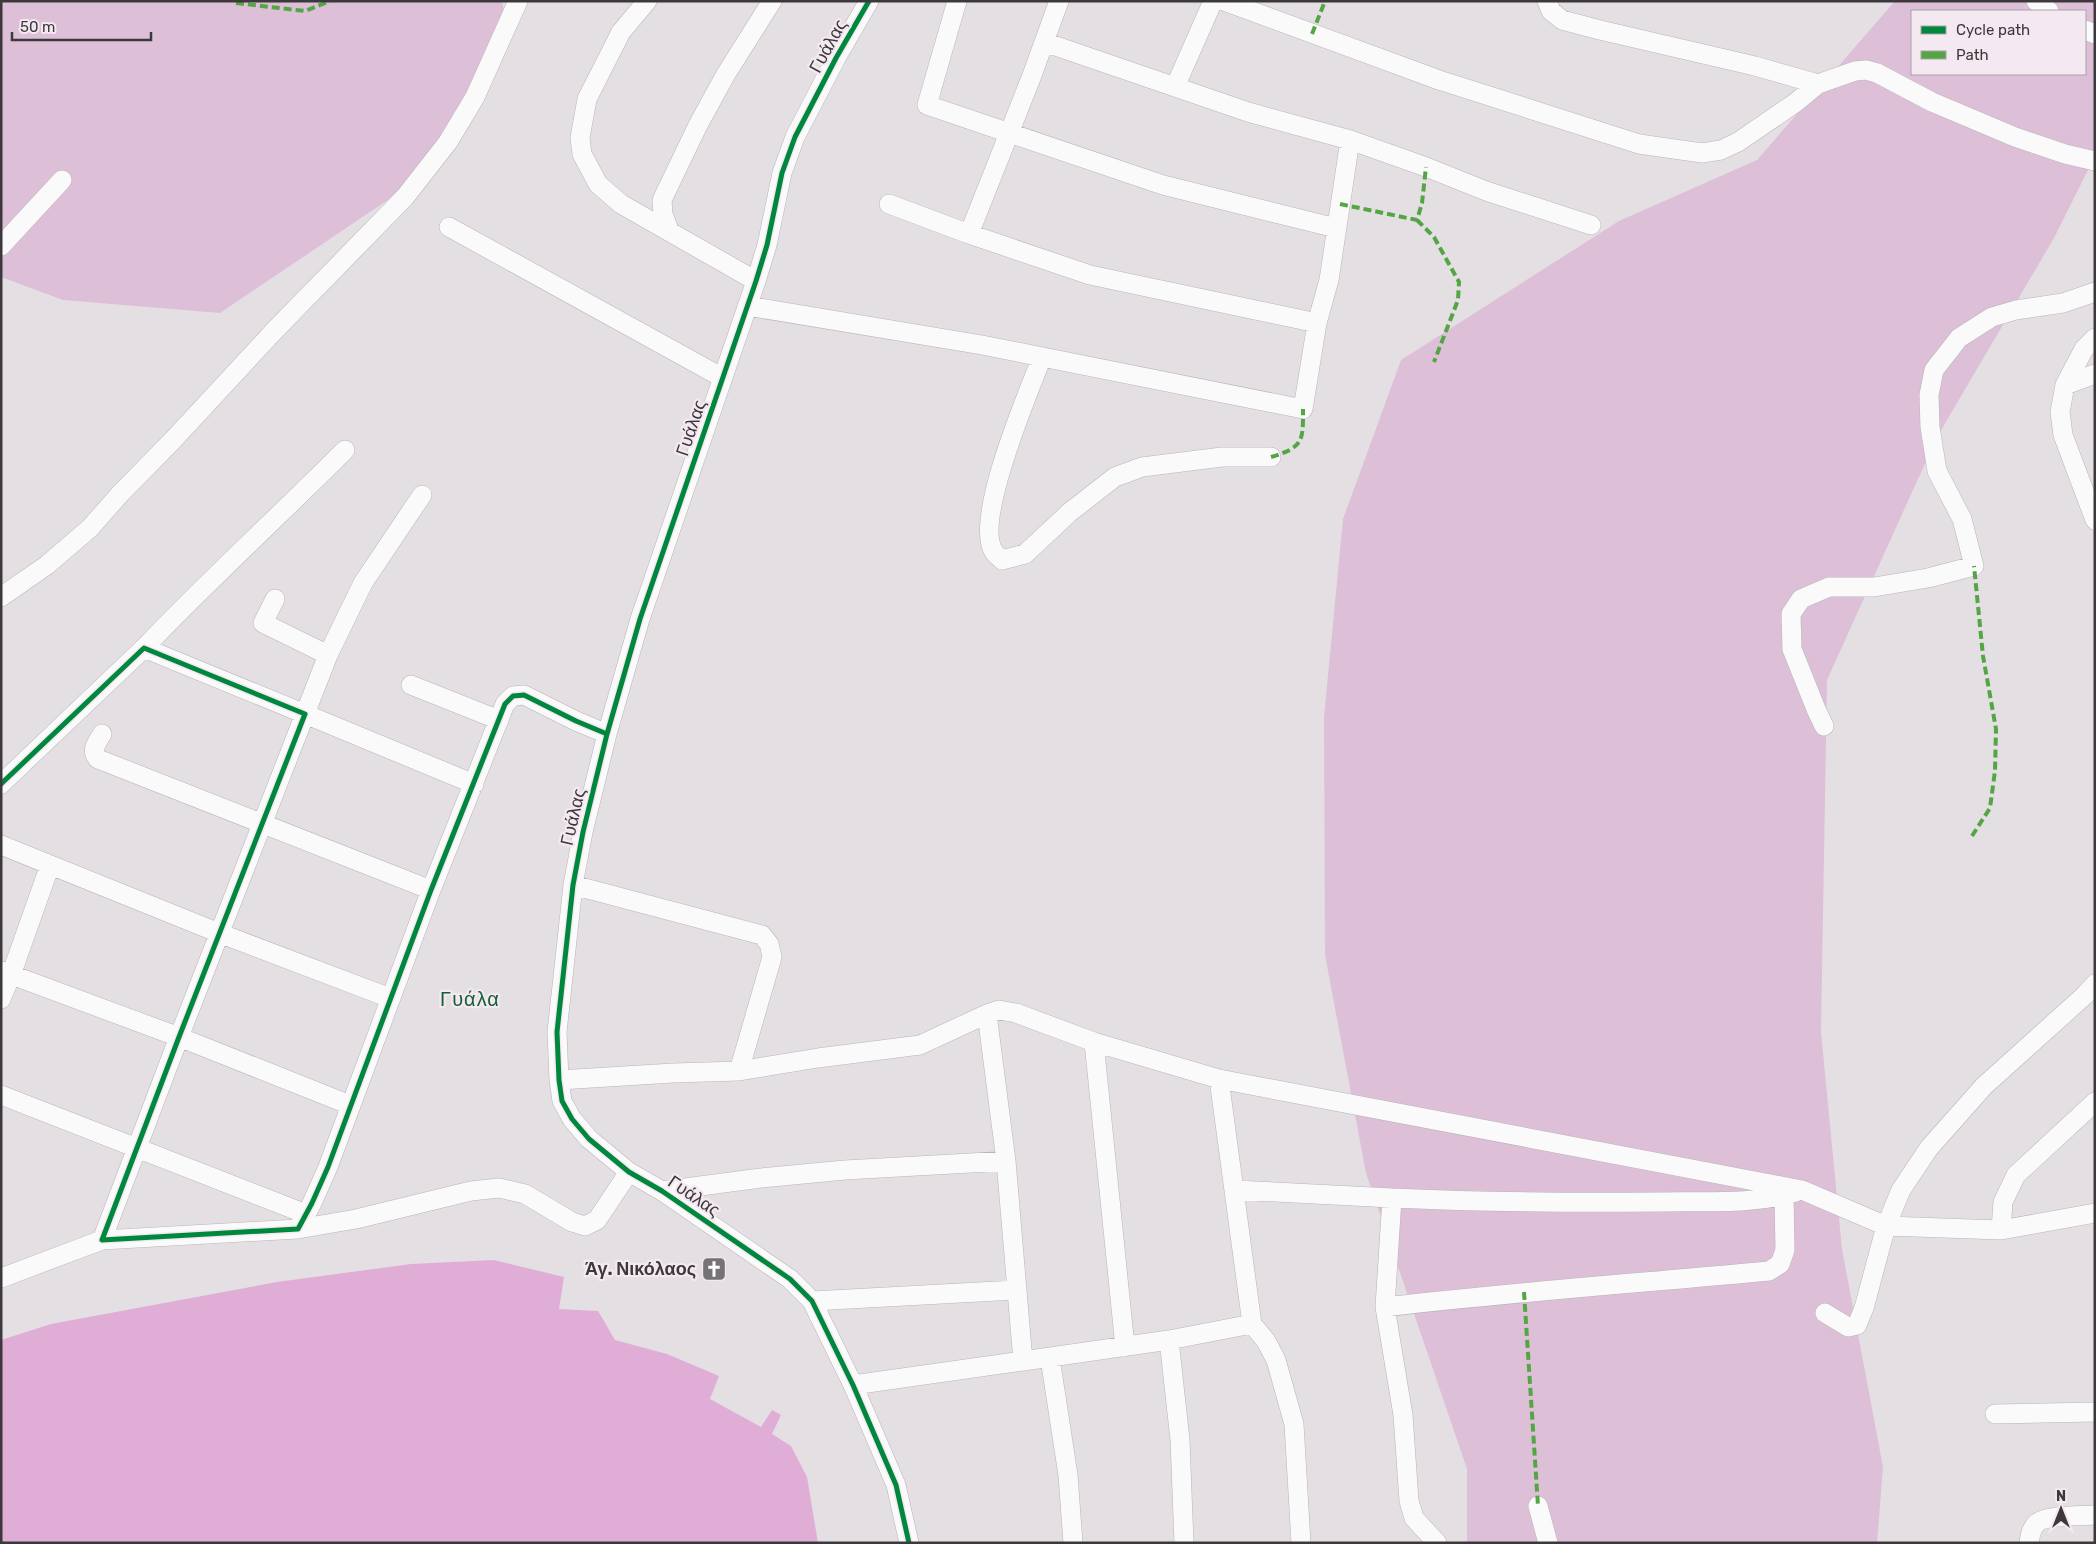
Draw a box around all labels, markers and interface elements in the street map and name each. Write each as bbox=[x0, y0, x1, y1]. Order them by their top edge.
scale bar bbox=[12, 10, 151, 42]
legend bbox=[1911, 10, 2086, 75]
street label: Γυάλας bbox=[804, 15, 852, 77]
text: 50 m bbox=[20, 18, 55, 36]
text: Cycle path bbox=[1956, 21, 2030, 39]
text: Path bbox=[1956, 46, 1989, 64]
street label: Γυάλας bbox=[671, 397, 711, 459]
street label: Γυάλας bbox=[556, 786, 590, 848]
district label: Γυάλα bbox=[440, 987, 500, 1011]
street label: Γυάλας bbox=[664, 1171, 724, 1222]
church icon: Άγ. Νικόλαος bbox=[701, 1256, 727, 1282]
place label: Άγ. Νικόλαος bbox=[585, 1258, 696, 1280]
north arrow bbox=[2036, 1484, 2086, 1534]
text: N bbox=[2056, 1488, 2066, 1505]

